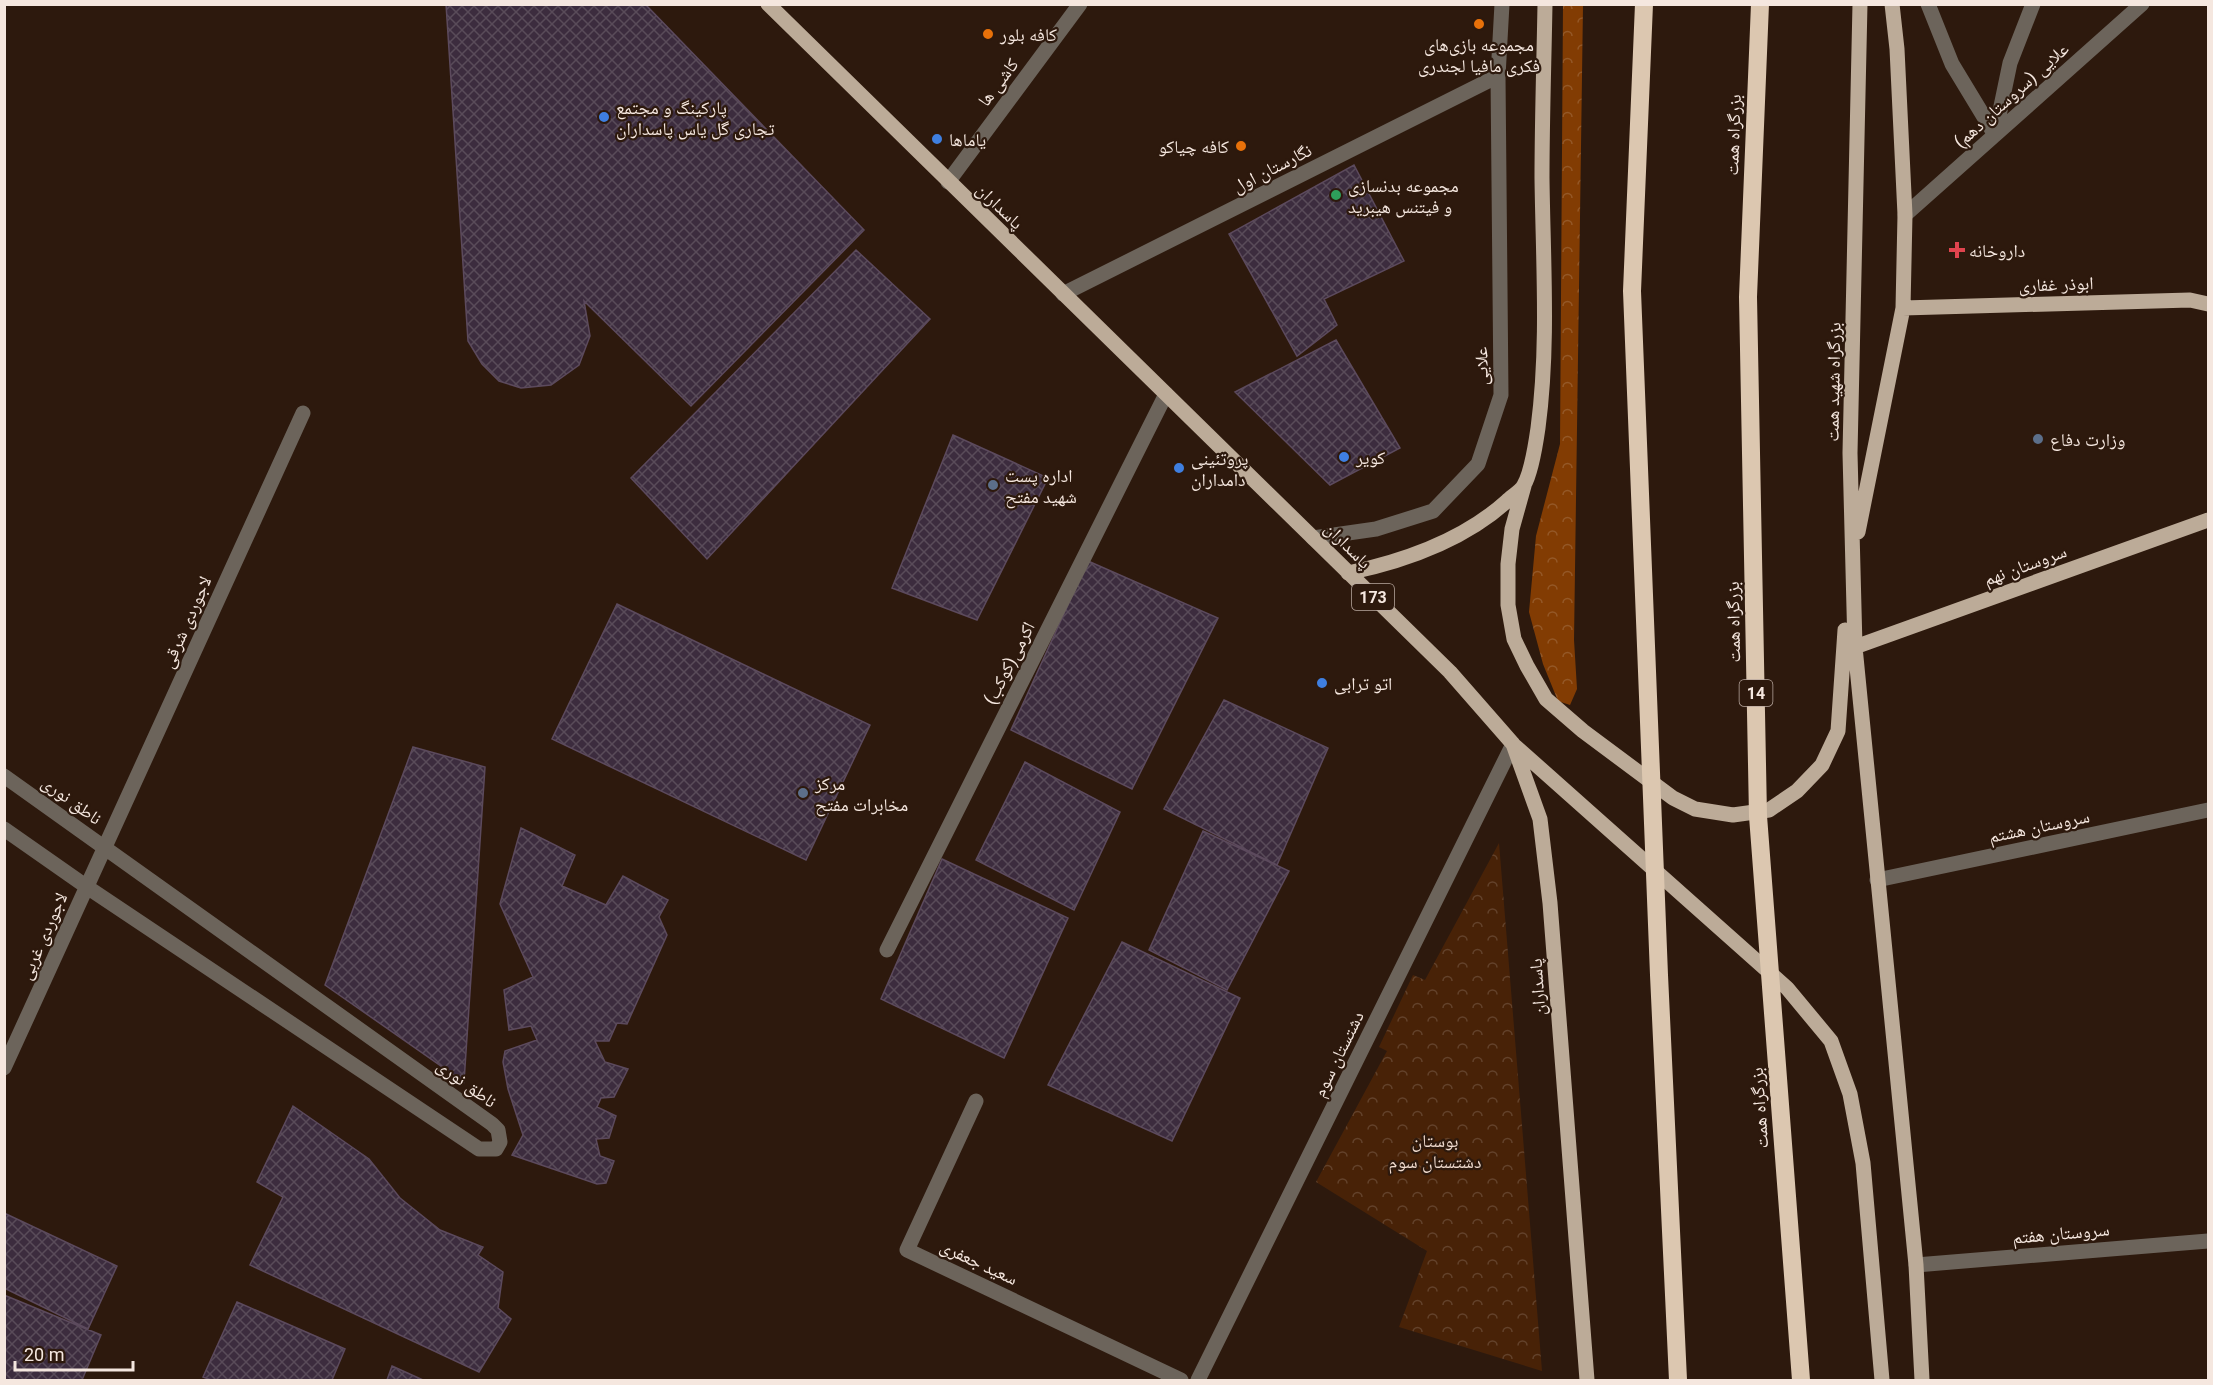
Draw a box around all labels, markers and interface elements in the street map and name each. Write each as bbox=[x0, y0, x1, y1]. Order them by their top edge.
marker: مجموعه بازی‌های فکری مافیا لجندری bbox=[1472, 17, 1486, 31]
place label: کافه بلور bbox=[999, 24, 1057, 45]
marker: کافه بلور bbox=[981, 27, 995, 41]
place label: مجموعه بازی‌های فکری مافیا لجندری bbox=[1418, 34, 1540, 77]
street label: علایی (سروستان دهم) bbox=[1949, 38, 2074, 153]
street label: کاشی ها bbox=[973, 54, 1024, 111]
street label: بزرگراه همت bbox=[1721, 94, 1745, 176]
place label: پارکینگ و مجتمع تجاری گل یاس پاسداران bbox=[616, 97, 774, 140]
marker: پارکینگ و مجتمع تجاری گل یاس پاسداران bbox=[597, 110, 611, 124]
place label: یاماها bbox=[949, 129, 986, 150]
marker: یاماها bbox=[930, 132, 944, 146]
place label: کافه چیاکو bbox=[1158, 136, 1230, 157]
street label: نگارستان اول bbox=[1229, 139, 1316, 198]
marker: کافه چیاکو bbox=[1234, 139, 1248, 153]
place label: مجموعه بدنسازی و فیتنس هیبرید bbox=[1348, 175, 1459, 218]
street label: پاسداران bbox=[971, 179, 1028, 234]
marker: مجموعه بدنسازی و فیتنس هیبرید bbox=[1329, 188, 1343, 202]
place label: داروخانه bbox=[1969, 240, 2025, 261]
marker: داروخانه bbox=[1950, 243, 1964, 257]
street label: ابوذر غفاری bbox=[2018, 272, 2094, 297]
street label: بزرگراه شهید همت bbox=[1821, 322, 1845, 442]
street label: علایی bbox=[1470, 346, 1493, 385]
place label: وزارت دفاع bbox=[2050, 429, 2125, 451]
marker: وزارت دفاع bbox=[2031, 432, 2045, 446]
place label: کویر bbox=[1355, 447, 1386, 468]
place label: پروتئینی دامداران bbox=[1191, 448, 1248, 491]
marker: کویر bbox=[1337, 450, 1351, 464]
marker: پروتئینی دامداران bbox=[1172, 461, 1186, 475]
place label: اداره پست شهید مفتح bbox=[1005, 465, 1077, 509]
marker: اداره پست شهید مفتح bbox=[986, 478, 1000, 492]
street label: پاسداران bbox=[1320, 517, 1376, 573]
street label: سروستان نهم bbox=[1981, 540, 2070, 592]
street label: لاجوردی شرقی bbox=[156, 573, 216, 672]
street label: بزرگراه همت bbox=[1722, 581, 1745, 663]
road number: 173 bbox=[1352, 584, 1394, 610]
street label: اکرمی(کوکب) bbox=[979, 618, 1040, 708]
place label: اتو ترابی bbox=[1334, 673, 1392, 695]
marker: اتو ترابی bbox=[1315, 676, 1329, 690]
road number: 14 bbox=[1740, 680, 1772, 706]
street label: ناطق نوری bbox=[37, 771, 106, 830]
place label: مرکز مخابرات مفتح bbox=[814, 773, 908, 817]
marker: مرکز مخابرات مفتح bbox=[796, 786, 810, 800]
street label: سروستان هشتم bbox=[1987, 805, 2092, 849]
street label: لاجوردی غربی bbox=[15, 889, 72, 983]
street label: پاسداران bbox=[1525, 958, 1551, 1016]
street label: دشتستان سوم bbox=[1308, 1008, 1370, 1101]
street label: ناطق نوری bbox=[432, 1054, 501, 1113]
street label: بزرگراه همت bbox=[1746, 1067, 1773, 1149]
park label: بوستان دشتستان سوم bbox=[1389, 1130, 1481, 1174]
street label: سروستان هفتم bbox=[2012, 1218, 2111, 1250]
street label: سعید جعفری bbox=[937, 1235, 1021, 1290]
scale bar bbox=[15, 1334, 134, 1372]
text: 20 m bbox=[24, 1344, 64, 1365]

